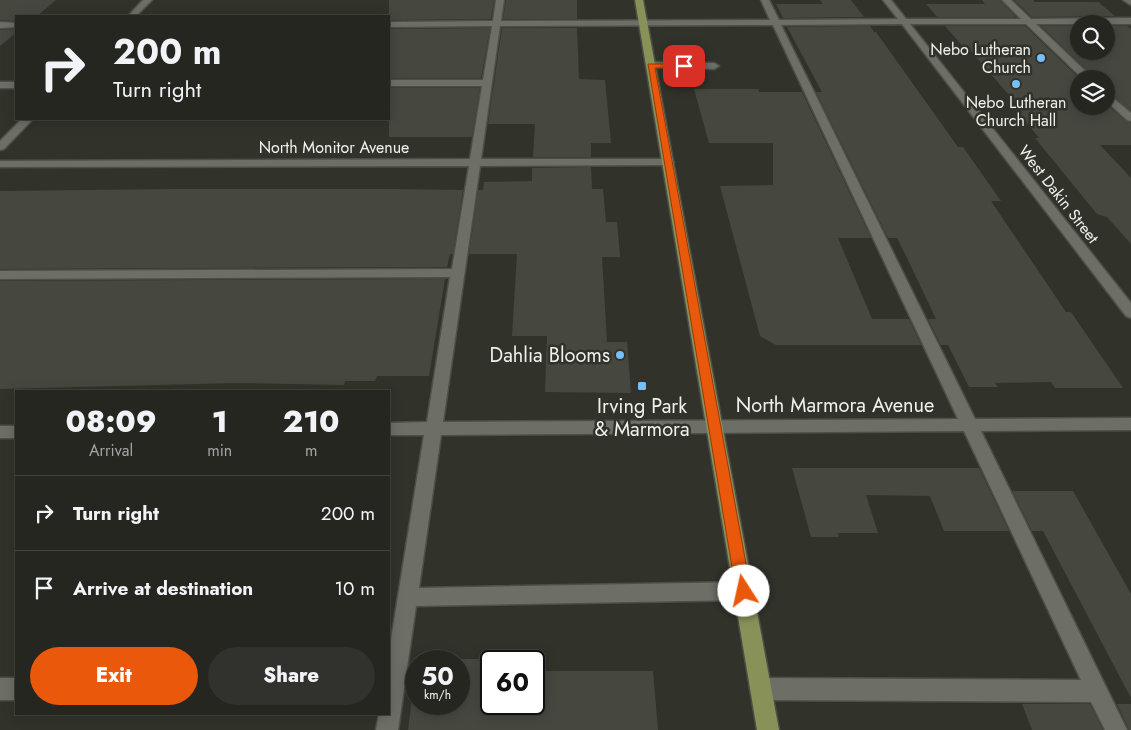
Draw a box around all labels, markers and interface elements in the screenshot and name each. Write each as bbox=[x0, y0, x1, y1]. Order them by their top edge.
map controls bbox=[1070, 15, 1115, 115]
button: search bbox=[1070, 15, 1115, 60]
text: 200 m bbox=[113, 27, 222, 77]
icon: right bbox=[30, 35, 95, 100]
place label: Nebo Lutheran Church bbox=[930, 38, 1031, 79]
pin bbox=[663, 45, 705, 87]
icon: arrive bbox=[670, 52, 698, 80]
marker: Nebo Lutheran Church bbox=[1035, 52, 1047, 64]
button: layers bbox=[1070, 70, 1115, 115]
text: Turn right bbox=[113, 73, 201, 105]
marker: Nebo Lutheran Church Hall bbox=[1010, 78, 1022, 90]
place label: Nebo Lutheran Church Hall bbox=[966, 91, 1066, 132]
street label: North Monitor Avenue bbox=[259, 136, 409, 159]
street label: West Dakin Street bbox=[1013, 140, 1104, 248]
place label: Dahlia Blooms bbox=[490, 341, 610, 370]
marker: Dahlia Blooms bbox=[614, 349, 626, 361]
marker: Irving Park & Marmora bbox=[636, 380, 648, 392]
street label: North Marmora Avenue bbox=[736, 391, 934, 420]
place label: Irving Park & Marmora bbox=[594, 392, 690, 444]
text: 08:09 bbox=[66, 400, 157, 443]
text: 1 bbox=[212, 400, 228, 443]
text: 210 bbox=[283, 400, 339, 443]
text: Arrival bbox=[89, 439, 133, 462]
text: min bbox=[207, 439, 232, 462]
text: m bbox=[305, 439, 317, 462]
icon: right bbox=[30, 499, 58, 527]
text: Turn right bbox=[73, 500, 159, 527]
text: 200 m bbox=[321, 500, 375, 527]
position arrow bbox=[717, 564, 769, 616]
icon: arrive bbox=[30, 574, 58, 602]
text: Arrive at destination bbox=[73, 575, 253, 602]
text: 10 m bbox=[335, 575, 375, 602]
button: Exit bbox=[30, 647, 198, 705]
button: Share bbox=[208, 647, 375, 705]
speed limit sign: 60 bbox=[480, 650, 545, 715]
text: 50 bbox=[421, 658, 454, 694]
text: km/h bbox=[424, 686, 451, 704]

